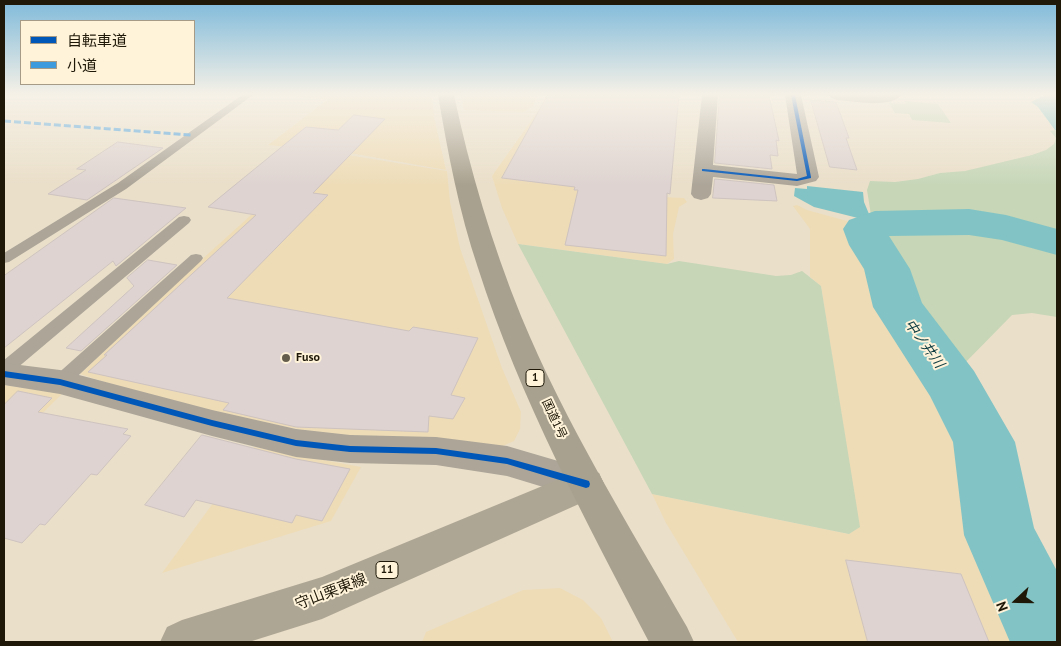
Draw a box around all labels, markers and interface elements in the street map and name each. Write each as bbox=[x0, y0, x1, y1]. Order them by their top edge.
legend bbox=[20, 20, 195, 85]
text: 自転車道 bbox=[67, 31, 127, 50]
text: 小道 bbox=[67, 56, 97, 75]
water label: 中ノ井川 bbox=[901, 316, 947, 372]
place label: Fuso bbox=[296, 351, 320, 365]
marker: Fuso bbox=[280, 352, 292, 364]
road number: 1 bbox=[526, 369, 544, 386]
street label: 国道1号 bbox=[538, 397, 570, 441]
road number: 11 bbox=[376, 562, 398, 578]
street label: 守山栗東線 bbox=[293, 570, 369, 614]
north arrow bbox=[991, 576, 1041, 626]
text: N bbox=[992, 599, 1012, 614]

